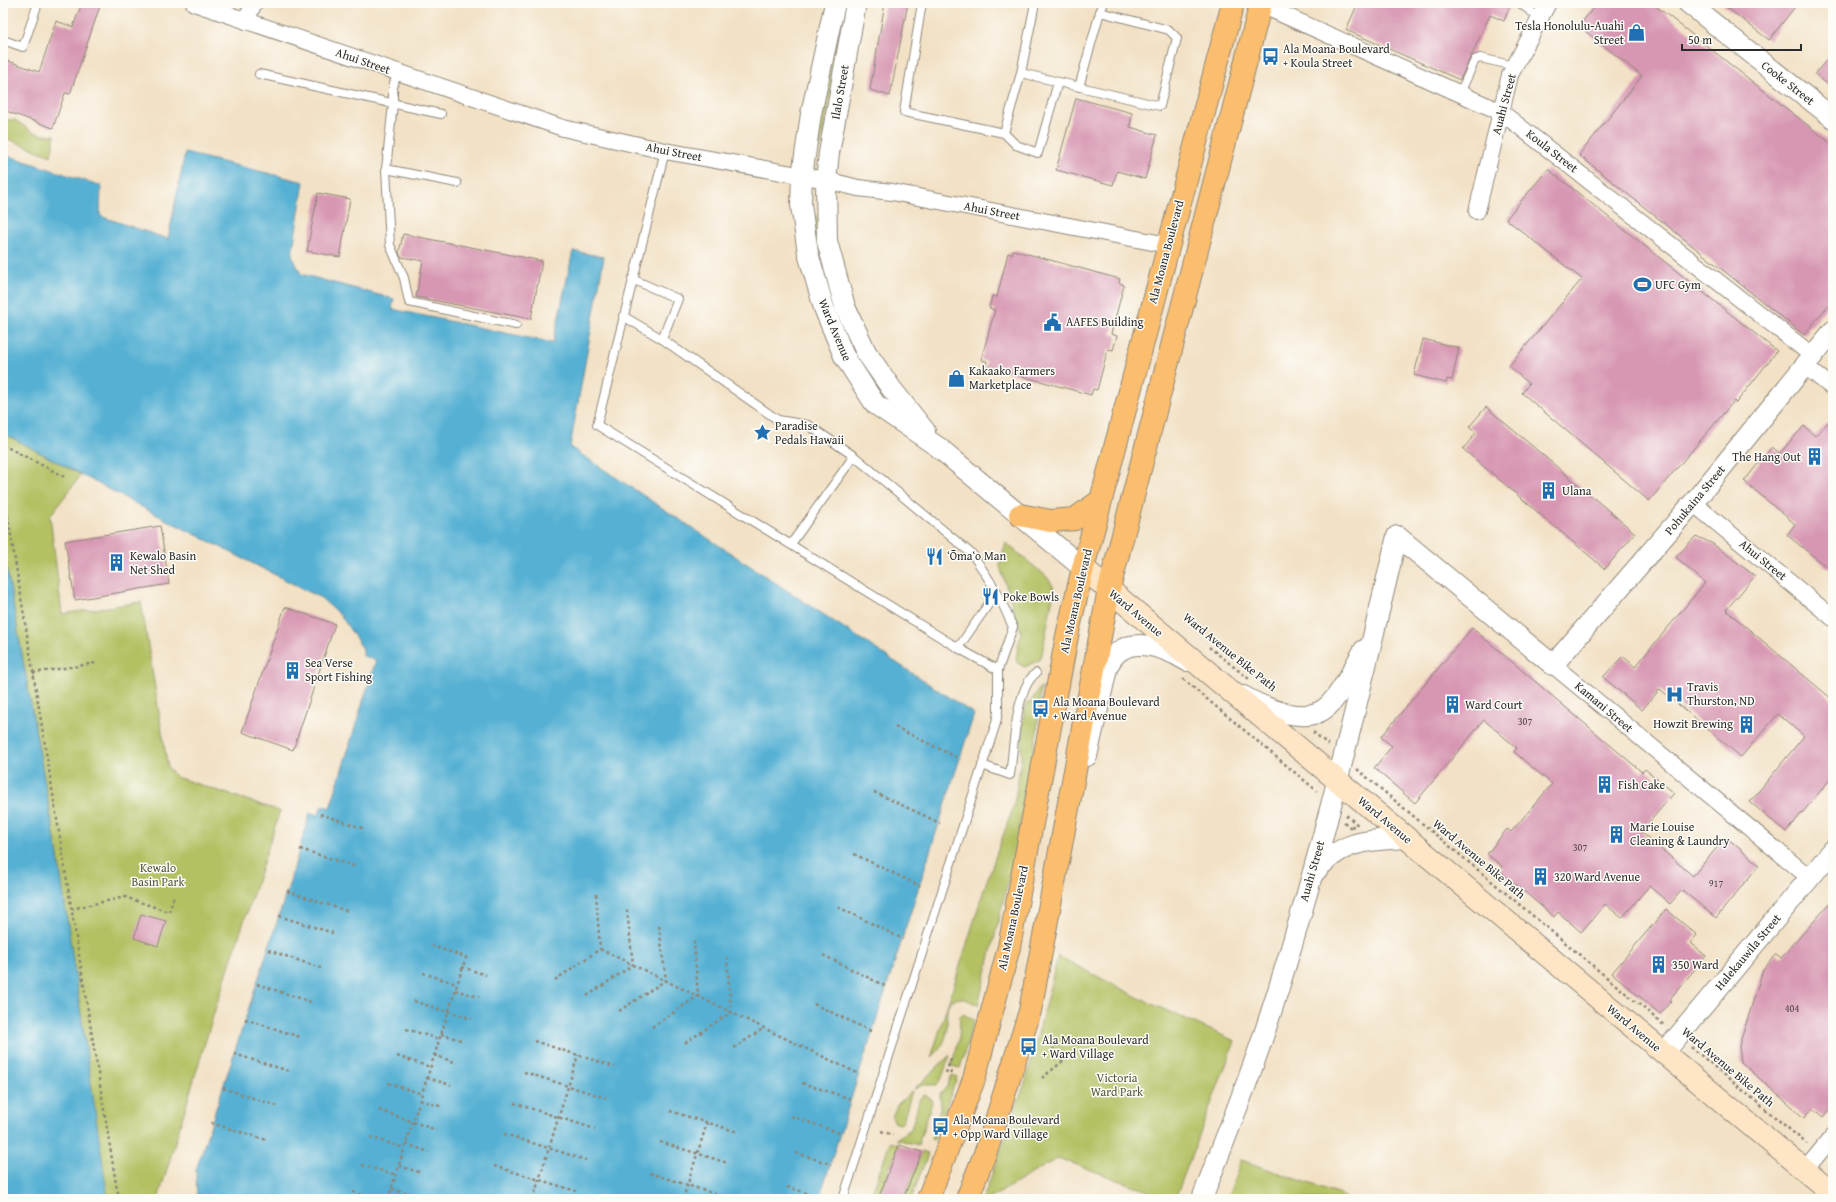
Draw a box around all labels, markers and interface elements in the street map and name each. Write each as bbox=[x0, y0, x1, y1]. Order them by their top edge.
place label: Tesla Honolulu-Auahi Street bbox=[1515, 17, 1625, 48]
shop icon: Tesla Honolulu-Auahi Street bbox=[1627, 23, 1647, 43]
scale bar bbox=[1682, 26, 1801, 52]
text: 50 m bbox=[1688, 31, 1712, 48]
place label: Ala Moana Boulevard + Koula Street bbox=[1283, 40, 1390, 71]
street label: Ahui Street bbox=[333, 43, 394, 78]
bus stop icon: Ala Moana Boulevard + Koula Street bbox=[1260, 46, 1280, 66]
street label: Cooke Street bbox=[1758, 56, 1819, 109]
street label: Ilalo Street bbox=[826, 62, 853, 121]
street label: Auahi Street bbox=[1487, 71, 1520, 136]
street label: Koula Street bbox=[1523, 125, 1582, 177]
street label: Ahui Street bbox=[645, 138, 704, 165]
street label: Ahui Street bbox=[963, 197, 1022, 224]
street label: Ala Moana Boulevard bbox=[1143, 198, 1188, 306]
sports icon: UFC Gym bbox=[1632, 275, 1652, 295]
place label: UFC Gym bbox=[1655, 276, 1701, 293]
street label: Ward Avenue bbox=[815, 296, 856, 364]
public building icon: AAFES Building bbox=[1043, 312, 1063, 332]
place label: AAFES Building bbox=[1066, 313, 1144, 330]
place label: Kakaako Farmers Marketplace bbox=[969, 362, 1055, 393]
shop icon: Kakaako Farmers Marketplace bbox=[946, 368, 966, 388]
place label: Paradise Pedals Hawaii bbox=[775, 417, 845, 448]
place icon: Paradise Pedals Hawaii bbox=[752, 423, 772, 443]
building icon: The Hang Out bbox=[1804, 447, 1824, 467]
place label: The Hang Out bbox=[1732, 448, 1802, 465]
street label: Pohukaina Street bbox=[1660, 461, 1729, 538]
building icon: Ulana bbox=[1539, 481, 1559, 501]
place label: Ulana bbox=[1562, 482, 1592, 499]
street label: Ahui Street bbox=[1736, 535, 1791, 585]
restaurant icon: ʻŌmaʻo Man bbox=[924, 546, 944, 566]
street label: Ala Moana Boulevard bbox=[1055, 546, 1096, 655]
place label: Kewalo Basin Net Shed bbox=[130, 547, 196, 578]
place label: ʻŌmaʻo Man bbox=[947, 547, 1006, 564]
building icon: Kewalo Basin Net Shed bbox=[107, 553, 127, 573]
street label: Ward Avenue bbox=[1106, 585, 1167, 641]
restaurant icon: Poke Bowls bbox=[980, 587, 1000, 607]
place label: Poke Bowls bbox=[1003, 588, 1059, 605]
street label: Ward Avenue Bike Path bbox=[1180, 608, 1281, 695]
place label: Sea Verse Sport Fishing bbox=[305, 654, 372, 685]
building icon: Sea Verse Sport Fishing bbox=[282, 660, 302, 680]
street label: Kamani Street bbox=[1572, 677, 1638, 737]
place label: Travis Thurston, ND bbox=[1687, 678, 1754, 709]
hospital icon: Travis Thurston, ND bbox=[1664, 684, 1684, 704]
place label: Ala Moana Boulevard + Ward Avenue bbox=[1053, 693, 1160, 724]
building icon: Ward Court bbox=[1442, 695, 1462, 715]
place label: Ward Court bbox=[1465, 696, 1523, 713]
bus stop icon: Ala Moana Boulevard + Ward Avenue bbox=[1030, 699, 1050, 719]
house number: 307 bbox=[1518, 714, 1532, 729]
building icon: Howzit Brewing bbox=[1736, 714, 1756, 734]
place label: Howzit Brewing bbox=[1653, 715, 1733, 732]
building icon: Fish Cake bbox=[1595, 775, 1615, 795]
place label: Fish Cake bbox=[1618, 776, 1665, 793]
street label: Ward Avenue bbox=[1355, 792, 1416, 848]
street label: Ward Avenue Bike Path bbox=[1429, 815, 1529, 903]
place label: Marie Louise Cleaning & Laundry bbox=[1630, 818, 1730, 849]
building icon: Marie Louise Cleaning & Laundry bbox=[1607, 824, 1627, 844]
street label: Auahi Street bbox=[1295, 838, 1329, 903]
house number: 307 bbox=[1573, 840, 1587, 855]
park label: Kewalo Basin Park bbox=[131, 859, 185, 890]
street label: Ala Moana Boulevard bbox=[993, 863, 1032, 972]
building icon: 320 Ward Avenue bbox=[1531, 867, 1551, 887]
place label: 320 Ward Avenue bbox=[1554, 868, 1640, 885]
house number: 917 bbox=[1709, 876, 1723, 891]
street label: Halekauwila Street bbox=[1711, 909, 1785, 993]
building icon: 350 Ward bbox=[1649, 955, 1669, 975]
place label: 350 Ward bbox=[1672, 956, 1719, 973]
street label: Ward Avenue bbox=[1604, 1000, 1665, 1056]
house number: 404 bbox=[1785, 1001, 1799, 1016]
street label: Ward Avenue Bike Path bbox=[1678, 1023, 1778, 1111]
place label: Ala Moana Boulevard + Ward Village bbox=[1042, 1031, 1149, 1062]
bus stop icon: Ala Moana Boulevard + Ward Village bbox=[1019, 1037, 1039, 1057]
park label: Victoria Ward Park bbox=[1091, 1069, 1144, 1100]
place label: Ala Moana Boulevard + Opp Ward Village bbox=[953, 1111, 1060, 1142]
bus stop icon: Ala Moana Boulevard + Opp Ward Village bbox=[930, 1117, 950, 1137]

